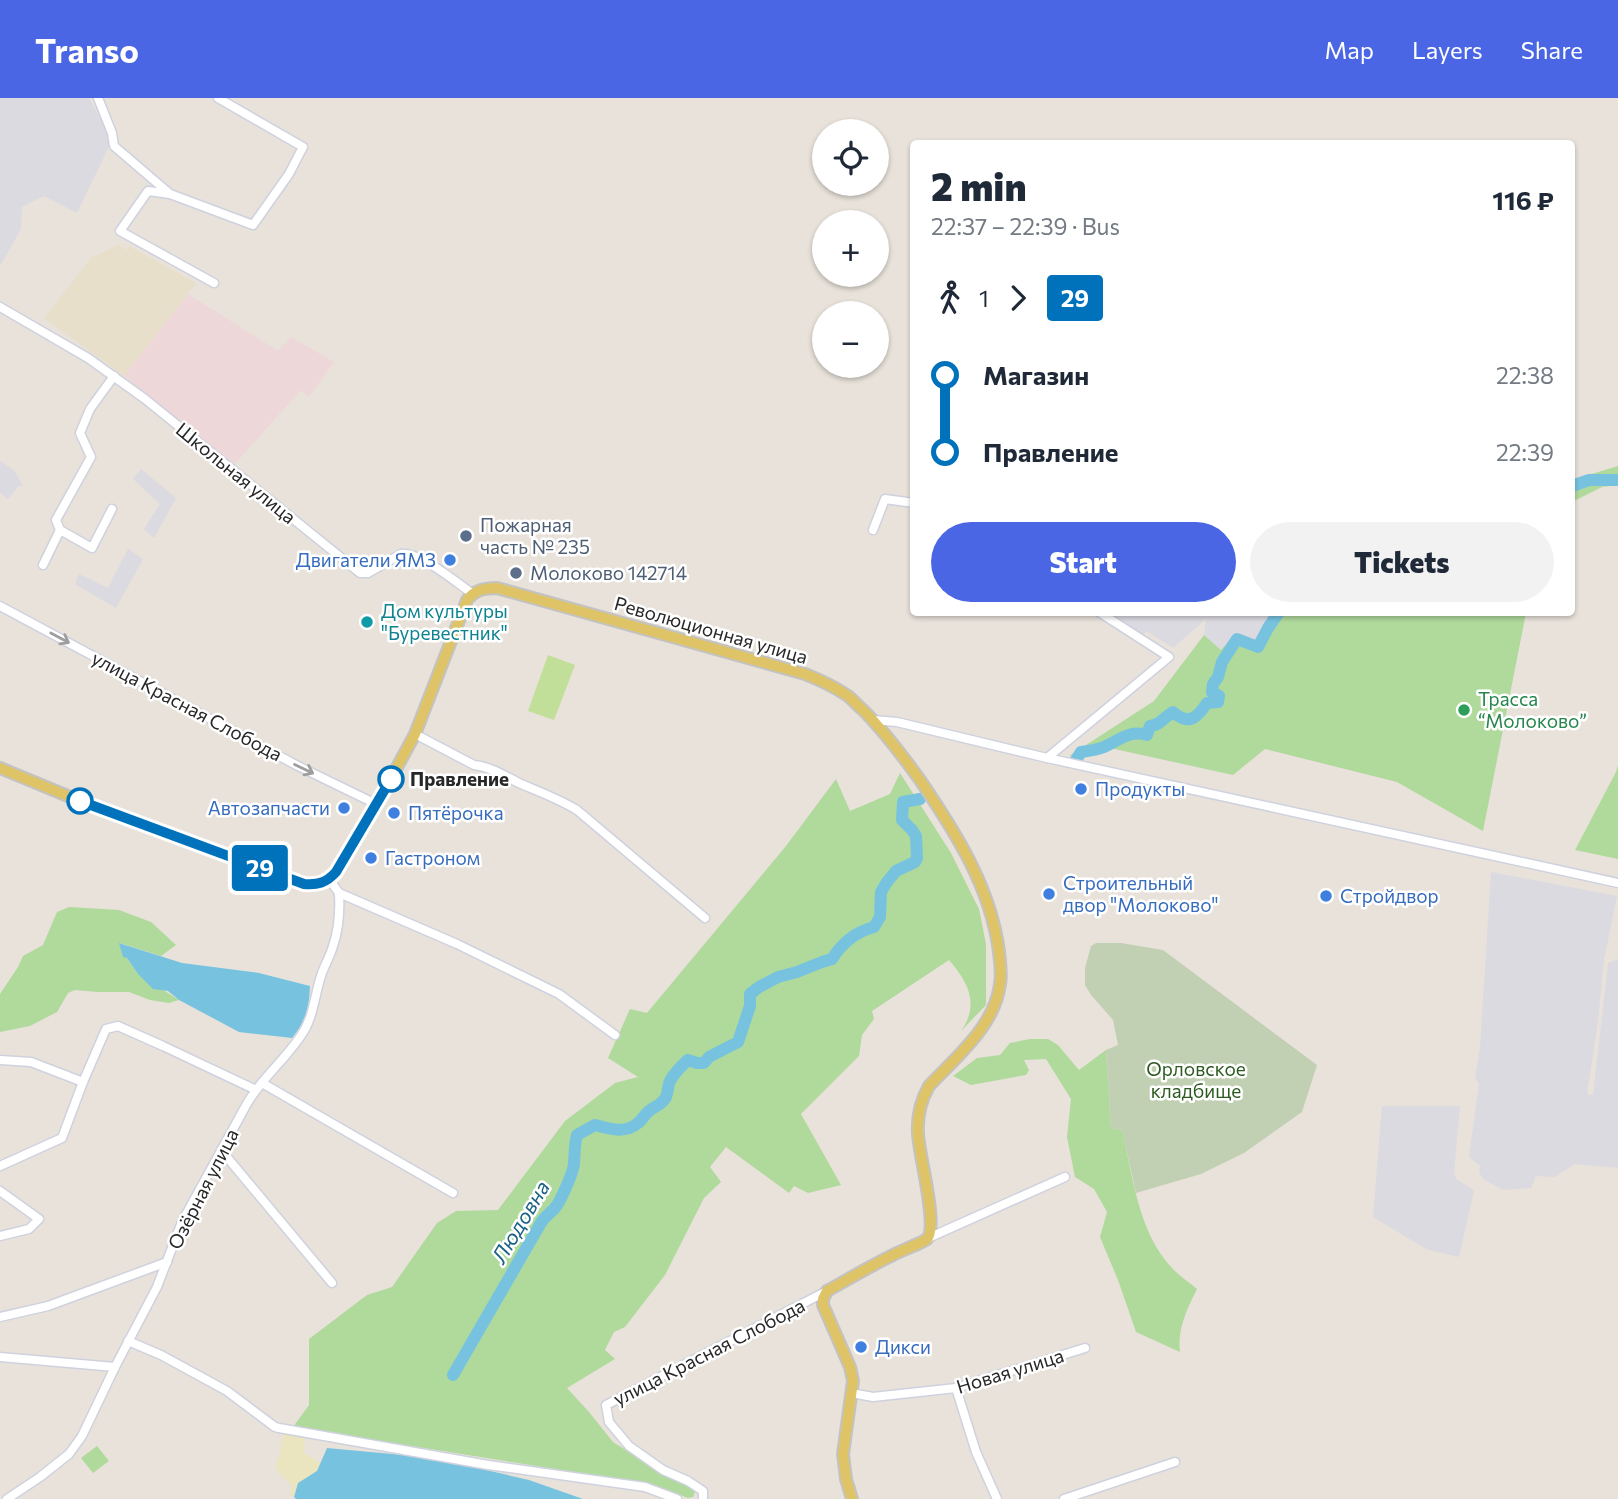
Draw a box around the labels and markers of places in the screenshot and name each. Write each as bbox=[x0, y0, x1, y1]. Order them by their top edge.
place label: Пожарная часть № 235 bbox=[480, 513, 590, 558]
marker: Пожарная часть № 235 bbox=[458, 528, 474, 544]
place label: Двигатели ЯМЗ bbox=[296, 548, 436, 571]
marker: Двигатели ЯМЗ bbox=[442, 552, 458, 568]
place label: Молоково 142714 bbox=[530, 561, 687, 584]
marker: Молоково 142714 bbox=[508, 565, 524, 581]
place label: Дом культуры "Буревестник" bbox=[381, 599, 508, 644]
marker: Дом культуры "Буревестник" bbox=[359, 614, 375, 630]
place label: Трасса “Молоково” bbox=[1478, 687, 1587, 732]
marker: Трасса “Молоково” bbox=[1456, 702, 1472, 718]
marker: Правление bbox=[378, 766, 404, 792]
place label: Правление bbox=[410, 767, 509, 790]
place label: Продукты bbox=[1095, 777, 1185, 800]
marker: Продукты bbox=[1073, 781, 1089, 797]
unlabelled marker bbox=[67, 788, 93, 814]
place label: Автозапчасти bbox=[208, 796, 330, 819]
marker: Автозапчасти bbox=[336, 800, 352, 816]
place label: Пятёрочка bbox=[408, 801, 504, 824]
marker: Пятёрочка bbox=[386, 805, 402, 821]
place label: Гастроном bbox=[385, 846, 480, 869]
marker: Гастроном bbox=[363, 850, 379, 866]
place label: Строительный двор "Молоково" bbox=[1063, 871, 1219, 916]
place label: Стройдвор bbox=[1340, 884, 1439, 907]
marker: Строительный двор "Молоково" bbox=[1041, 886, 1057, 902]
marker: Стройдвор bbox=[1318, 888, 1334, 904]
place label: Дикси bbox=[875, 1335, 931, 1358]
marker: Дикси bbox=[853, 1339, 869, 1355]

